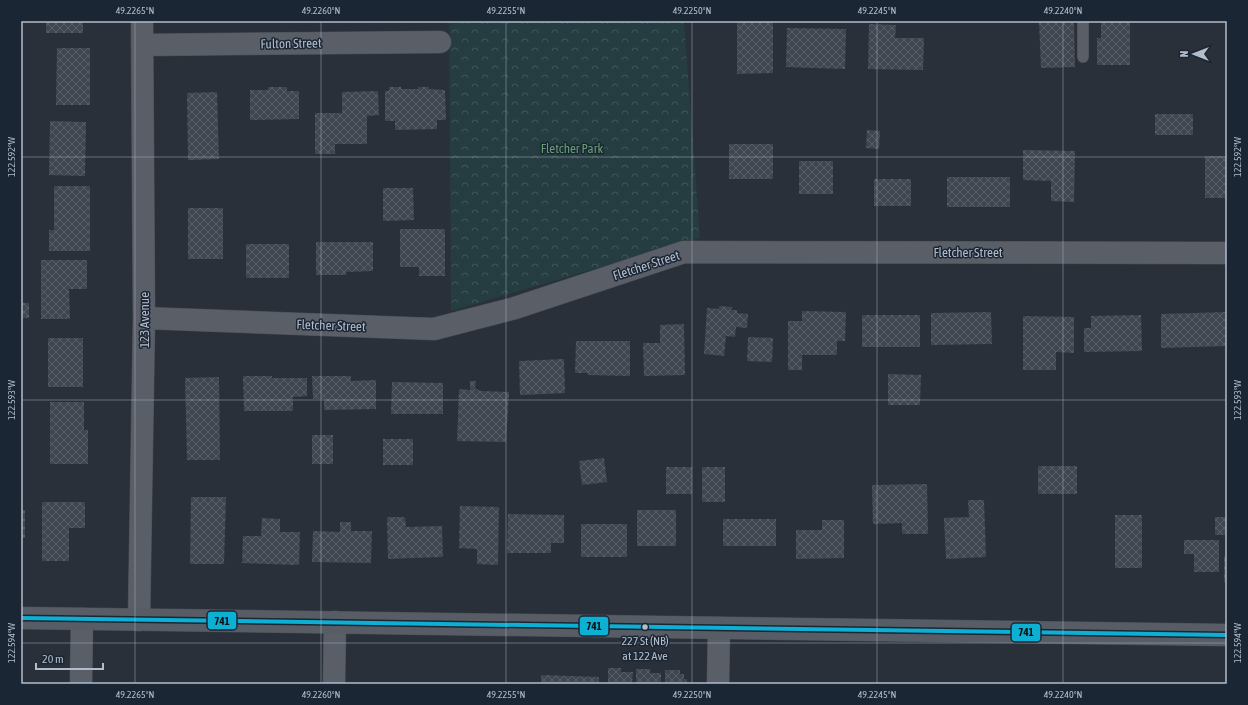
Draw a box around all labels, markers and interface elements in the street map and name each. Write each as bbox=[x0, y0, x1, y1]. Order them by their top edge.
text: 49.2265°N bbox=[116, 5, 154, 16]
text: 49.2260°N bbox=[302, 5, 340, 16]
text: 49.2255°N bbox=[487, 5, 525, 16]
text: 49.2250°N bbox=[673, 5, 711, 16]
text: 49.2245°N bbox=[858, 5, 896, 16]
text: 49.2240°N bbox=[1044, 5, 1082, 16]
north arrow bbox=[1174, 34, 1214, 74]
street label: Fulton Street bbox=[260, 35, 322, 52]
text: N bbox=[1178, 51, 1190, 57]
text: 122.592°W bbox=[6, 136, 17, 177]
text: 122.592°W bbox=[1232, 136, 1243, 177]
park label: Fletcher Park bbox=[541, 141, 603, 156]
street label: Fletcher Street bbox=[933, 245, 1003, 260]
street label: Fletcher Street bbox=[611, 248, 682, 283]
street label: 123 Avenue bbox=[137, 292, 152, 348]
street label: Fletcher Street bbox=[296, 317, 366, 334]
text: 122.593°W bbox=[6, 379, 17, 420]
text: 122.593°W bbox=[1232, 379, 1243, 420]
line badge: 741 bbox=[207, 611, 237, 630]
text: 741 bbox=[214, 615, 230, 627]
line badge: 741 bbox=[579, 616, 609, 636]
text: 741 bbox=[586, 620, 602, 632]
text: 122.594°W bbox=[6, 622, 17, 663]
marker: 227 St (NB) at 122 Ave bbox=[640, 622, 650, 632]
text: 122.594°W bbox=[1232, 622, 1243, 663]
line badge: 741 bbox=[1011, 623, 1041, 642]
text: 741 bbox=[1018, 626, 1034, 638]
place label: 227 St (NB) at 122 Ave bbox=[621, 634, 669, 663]
scale bar bbox=[36, 645, 103, 671]
text: 20 m bbox=[42, 652, 64, 666]
text: 49.2265°N bbox=[116, 689, 154, 700]
text: 49.2260°N bbox=[302, 689, 340, 700]
text: 49.2255°N bbox=[487, 689, 525, 700]
text: 49.2250°N bbox=[673, 689, 711, 700]
text: 49.2245°N bbox=[858, 689, 896, 700]
text: 49.2240°N bbox=[1044, 689, 1082, 700]

